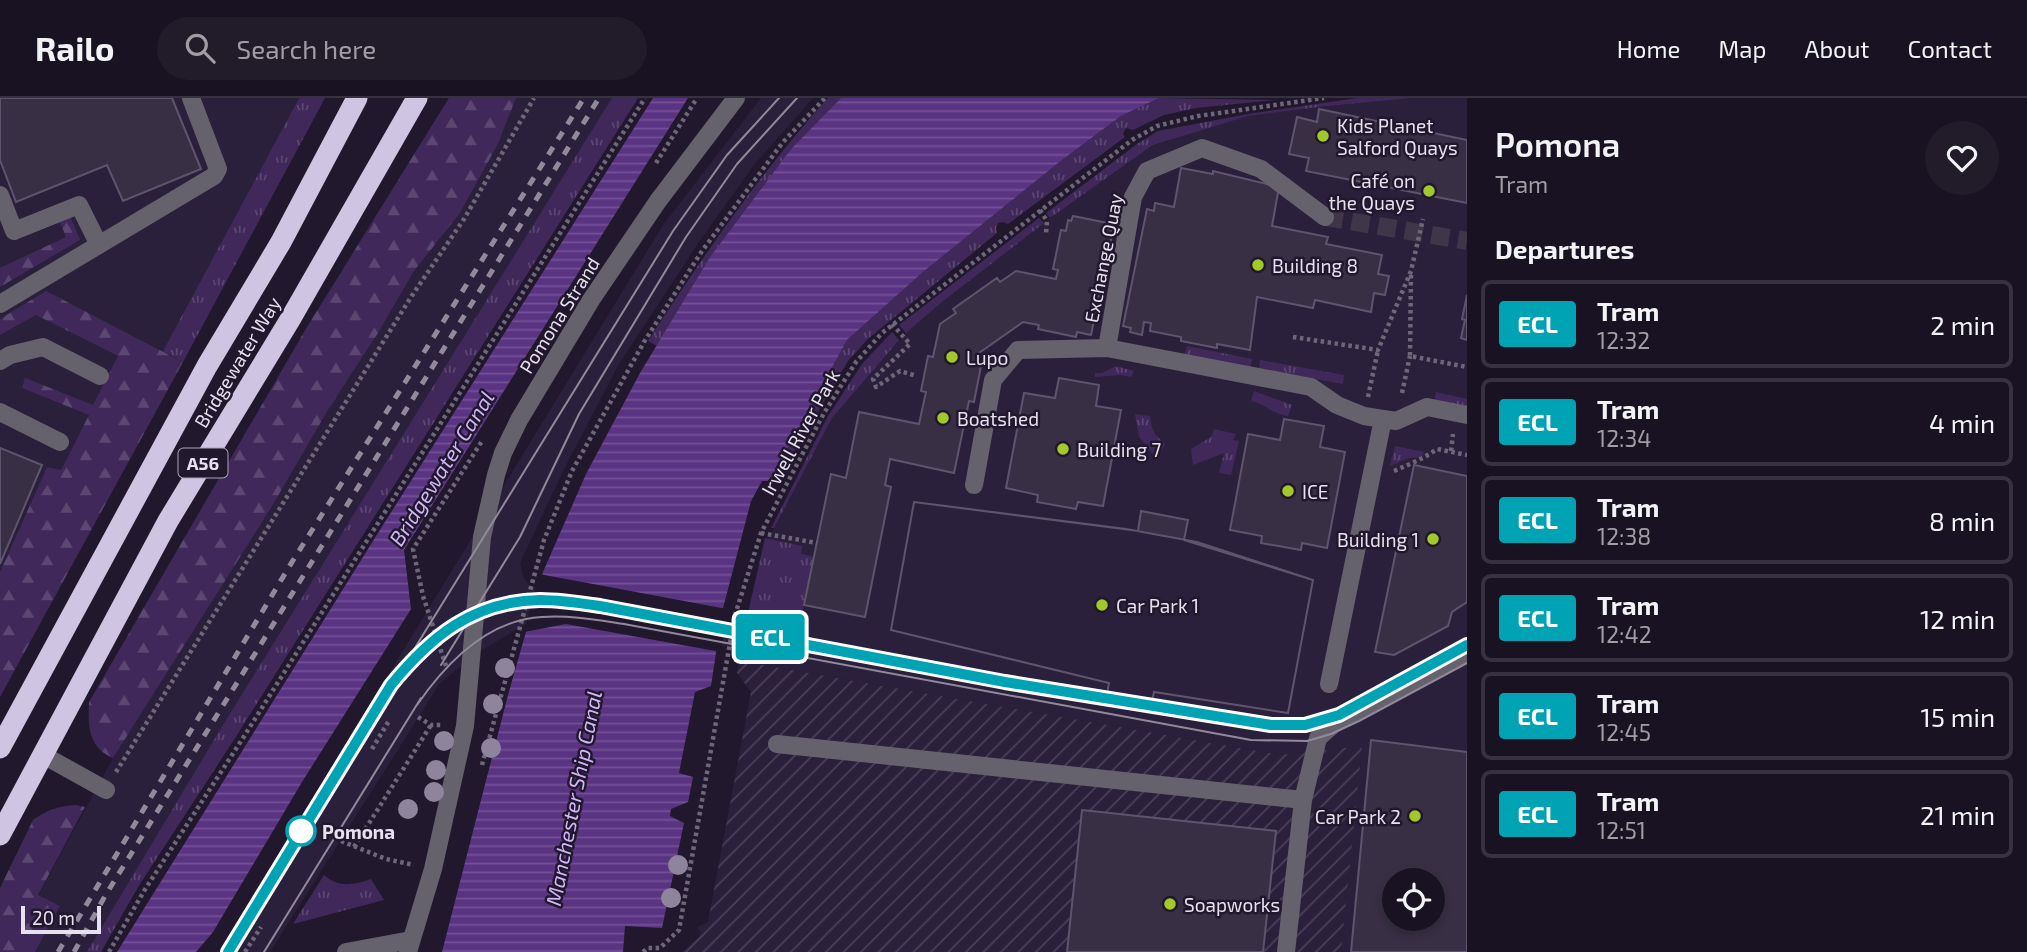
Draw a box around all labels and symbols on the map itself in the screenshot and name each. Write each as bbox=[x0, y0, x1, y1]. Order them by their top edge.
place label: Kids Planet Salford Quays bbox=[1337, 114, 1458, 159]
marker: Kids Planet Salford Quays bbox=[1315, 128, 1331, 144]
place label: Café on the Quays bbox=[1329, 169, 1415, 214]
marker: Café on the Quays bbox=[1421, 183, 1437, 199]
street label: Exchange Quay bbox=[1079, 191, 1127, 325]
street label: Pomona Strand bbox=[514, 253, 604, 377]
place label: Building 8 bbox=[1272, 254, 1358, 277]
marker: Building 8 bbox=[1250, 257, 1266, 273]
street label: Bridgewater Way bbox=[189, 292, 285, 432]
place label: Lupo bbox=[966, 346, 1008, 369]
marker: Lupo bbox=[944, 349, 960, 365]
street label: Irwell River Park bbox=[756, 365, 844, 499]
water label: Bridgewater Canal bbox=[383, 386, 499, 550]
place label: Boatshed bbox=[957, 407, 1039, 430]
marker: Boatshed bbox=[935, 410, 951, 426]
place label: Building 7 bbox=[1077, 438, 1161, 461]
marker: Building 7 bbox=[1055, 441, 1071, 457]
road number: A56 bbox=[178, 449, 228, 478]
place label: ICE bbox=[1302, 480, 1328, 503]
marker: ICE bbox=[1280, 483, 1296, 499]
place label: Building 1 bbox=[1337, 528, 1419, 551]
marker: Building 1 bbox=[1425, 531, 1441, 547]
place label: Car Park 1 bbox=[1116, 594, 1199, 617]
marker: Car Park 1 bbox=[1094, 597, 1110, 613]
line badge: ECL bbox=[730, 614, 810, 660]
water label: Manchester Ship Canal bbox=[540, 688, 606, 908]
place label: Car Park 2 bbox=[1315, 805, 1401, 828]
marker: Car Park 2 bbox=[1407, 808, 1423, 824]
marker: Pomona bbox=[286, 816, 316, 846]
place label: Pomona bbox=[322, 820, 395, 843]
place label: Soapworks bbox=[1184, 893, 1280, 916]
marker: Soapworks bbox=[1162, 896, 1178, 912]
scale bar bbox=[21, 903, 102, 935]

